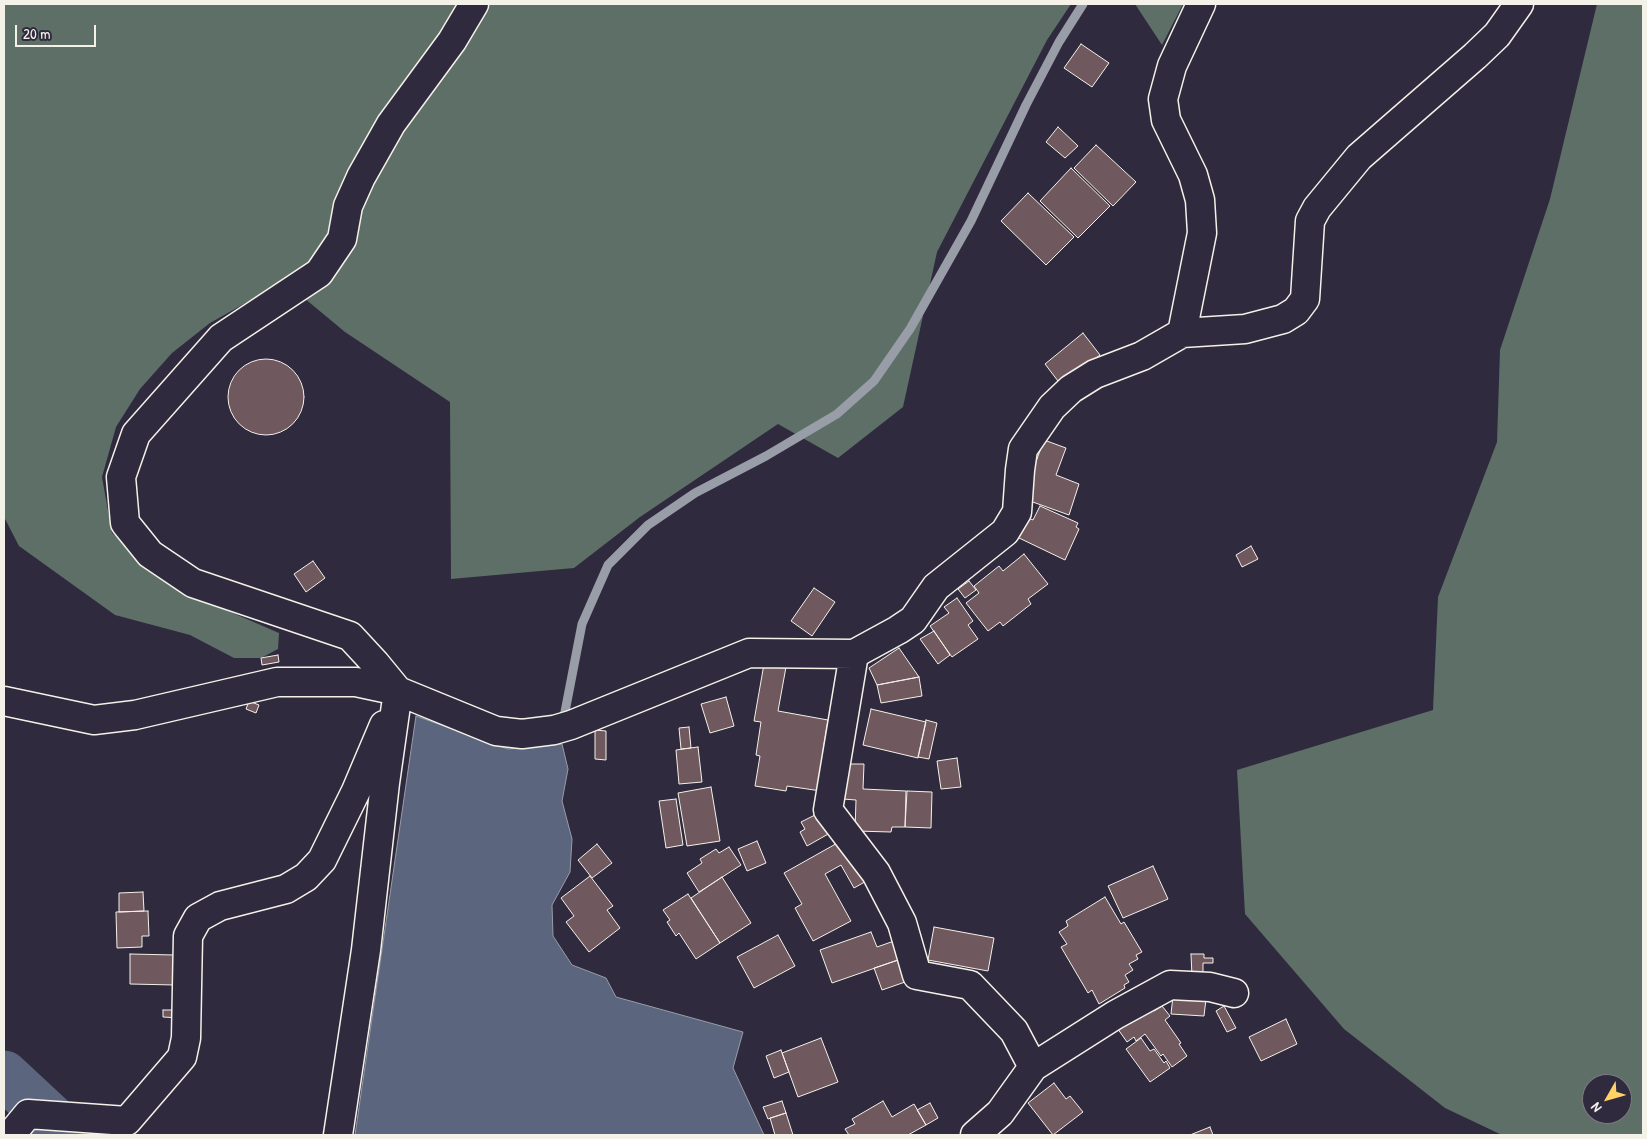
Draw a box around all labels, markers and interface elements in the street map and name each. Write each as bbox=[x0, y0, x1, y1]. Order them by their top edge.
scale bar bbox=[18, 15, 99, 47]
text: 20 m bbox=[23, 23, 50, 44]
north arrow bbox=[1582, 1074, 1632, 1124]
text: N bbox=[1586, 1099, 1605, 1117]

